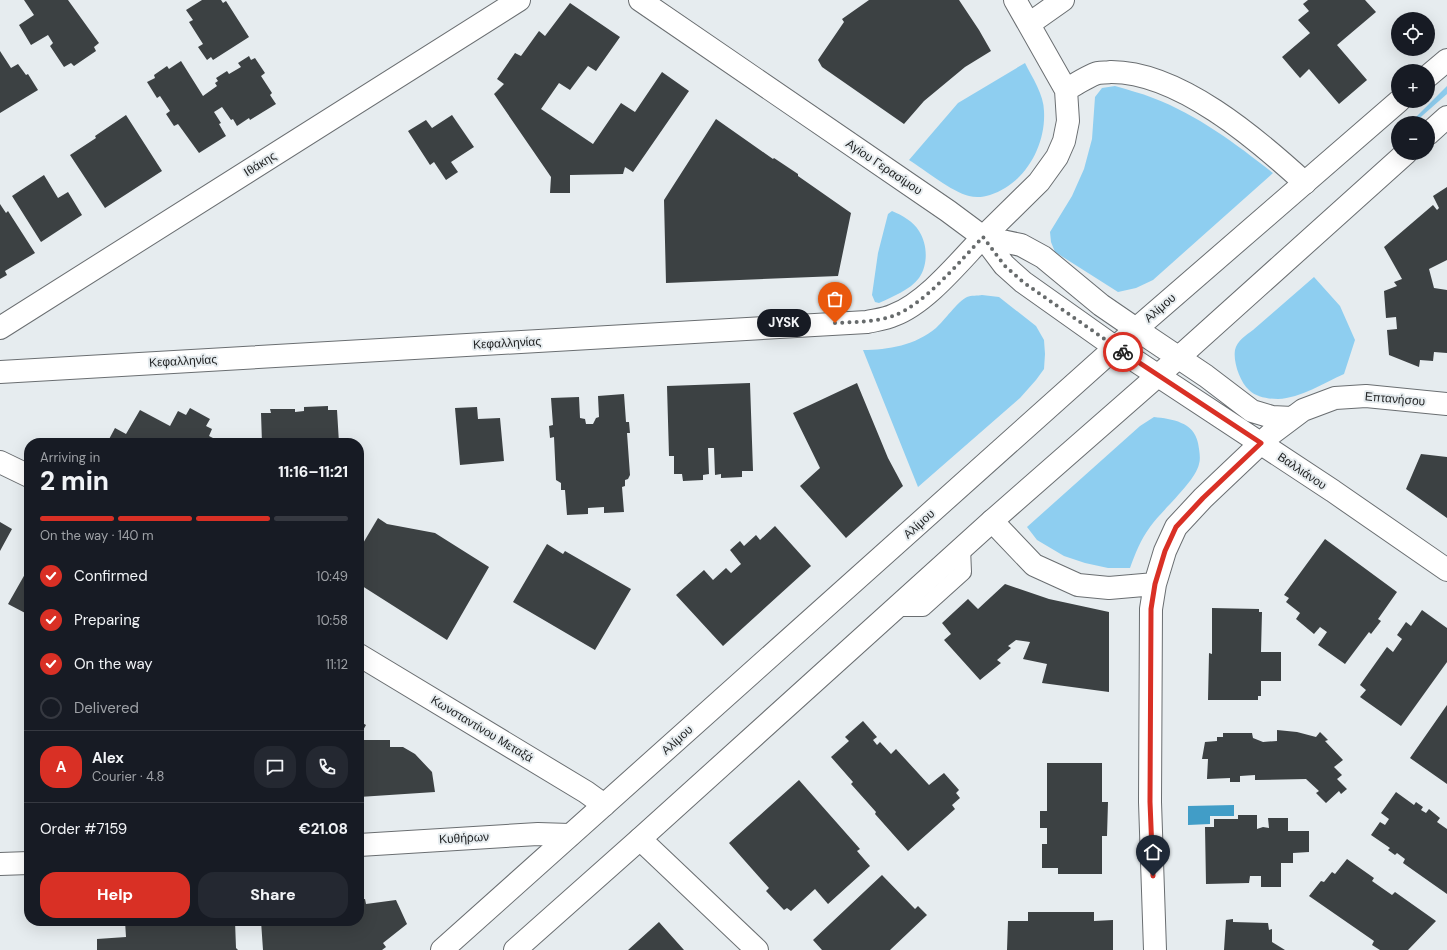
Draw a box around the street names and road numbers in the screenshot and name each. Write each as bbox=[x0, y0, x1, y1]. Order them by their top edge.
street label: Αγίου Γερασίμου bbox=[843, 136, 925, 198]
street label: Ιθάκης bbox=[241, 148, 279, 180]
street label: Αλίμου bbox=[1141, 290, 1179, 326]
street label: Κεφαλληνίας bbox=[473, 333, 542, 353]
street label: Κεφαλληνίας bbox=[149, 351, 218, 371]
street label: Επτανήσου bbox=[1364, 388, 1426, 410]
street label: Βαλλιάνου bbox=[1274, 449, 1330, 493]
street label: Αλίμου bbox=[900, 506, 938, 542]
street label: Κωνσταντίνου Μεταξά bbox=[428, 692, 536, 766]
street label: Αλίμου bbox=[658, 722, 696, 758]
street label: Κυθήρων bbox=[439, 829, 489, 847]

